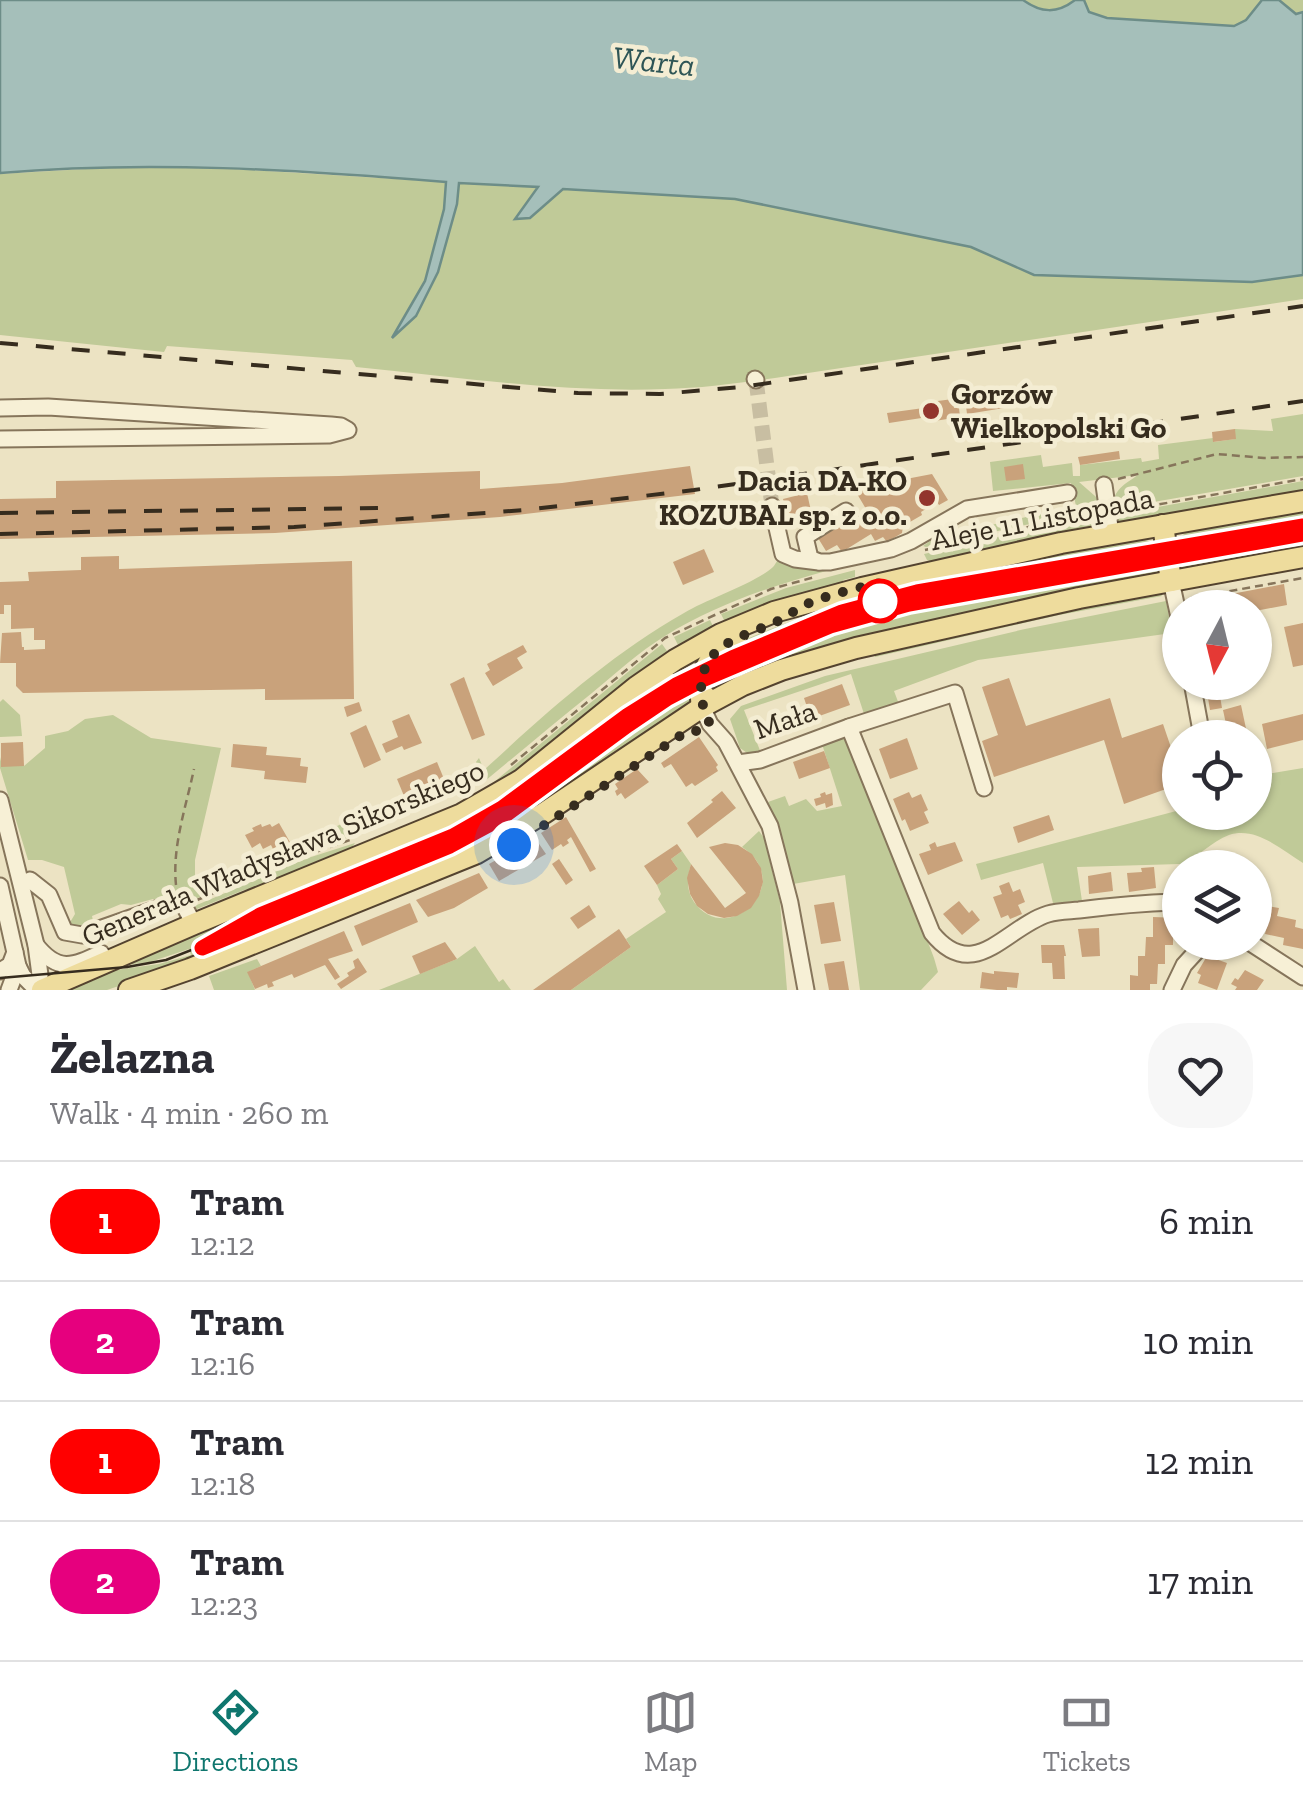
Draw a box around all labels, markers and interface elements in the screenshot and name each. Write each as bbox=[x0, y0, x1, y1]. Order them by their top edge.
water label: Warta bbox=[611, 38, 697, 84]
place label: Gorzów Wielkopolski Go bbox=[951, 376, 1167, 446]
marker: Gorzów Wielkopolski Go bbox=[920, 400, 942, 422]
place label: Dacia DA-KO KOZUBAL sp. z o.o. bbox=[659, 463, 907, 533]
street label: Aleje 11 Listopada bbox=[928, 480, 1156, 558]
marker: Dacia DA-KO KOZUBAL sp. z o.o. bbox=[916, 487, 938, 509]
unlabelled marker bbox=[859, 580, 901, 622]
north arrow bbox=[1162, 590, 1272, 700]
map controls bbox=[1162, 590, 1272, 960]
street label: Mała bbox=[749, 693, 821, 747]
button: locate bbox=[1162, 720, 1272, 830]
street label: Generała Władysława Sikorskiego bbox=[76, 752, 490, 954]
your location bbox=[489, 820, 539, 870]
button: layers bbox=[1162, 850, 1272, 960]
button: heart bbox=[1148, 1023, 1253, 1128]
text: Żelazna bbox=[50, 1028, 215, 1085]
text: Walk · 4 min · 260 m bbox=[50, 1094, 328, 1132]
text: Tram bbox=[190, 1179, 284, 1225]
text: 6 min bbox=[1159, 1198, 1253, 1244]
text: 1 bbox=[98, 1200, 112, 1242]
text: 12:12 bbox=[190, 1225, 255, 1263]
text: Tram bbox=[190, 1299, 284, 1345]
text: 10 min bbox=[1143, 1318, 1253, 1364]
text: 2 bbox=[96, 1320, 114, 1362]
text: 12:16 bbox=[190, 1345, 255, 1383]
text: Tram bbox=[190, 1419, 284, 1465]
text: 12 min bbox=[1145, 1438, 1253, 1484]
text: 1 bbox=[98, 1440, 112, 1482]
text: 12:18 bbox=[190, 1465, 256, 1503]
text: Tram bbox=[190, 1539, 284, 1585]
text: 17 min bbox=[1147, 1558, 1253, 1604]
text: 2 bbox=[96, 1560, 114, 1602]
text: 12:23 bbox=[190, 1585, 258, 1623]
tab: Directions bbox=[172, 1685, 299, 1778]
tab: Map bbox=[643, 1685, 698, 1778]
tab: Tickets bbox=[1043, 1685, 1131, 1778]

